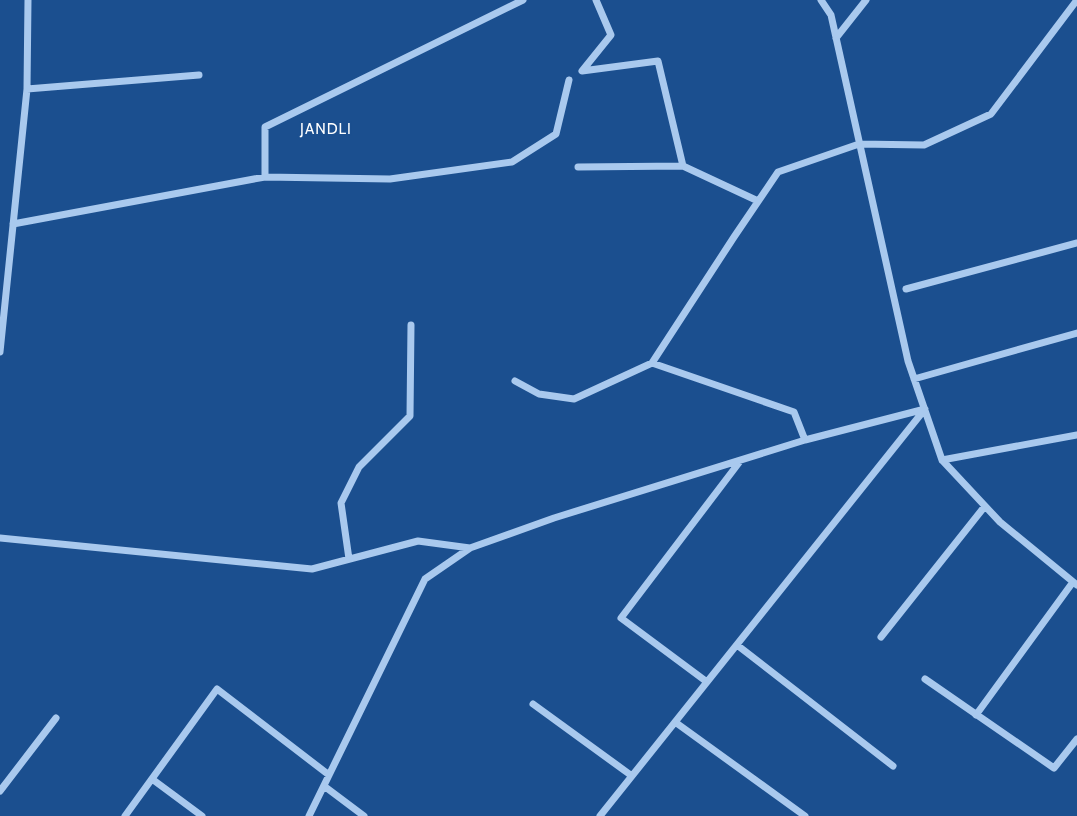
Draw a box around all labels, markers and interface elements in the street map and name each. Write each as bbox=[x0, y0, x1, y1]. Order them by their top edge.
district label: JANDLI bbox=[299, 120, 352, 138]

